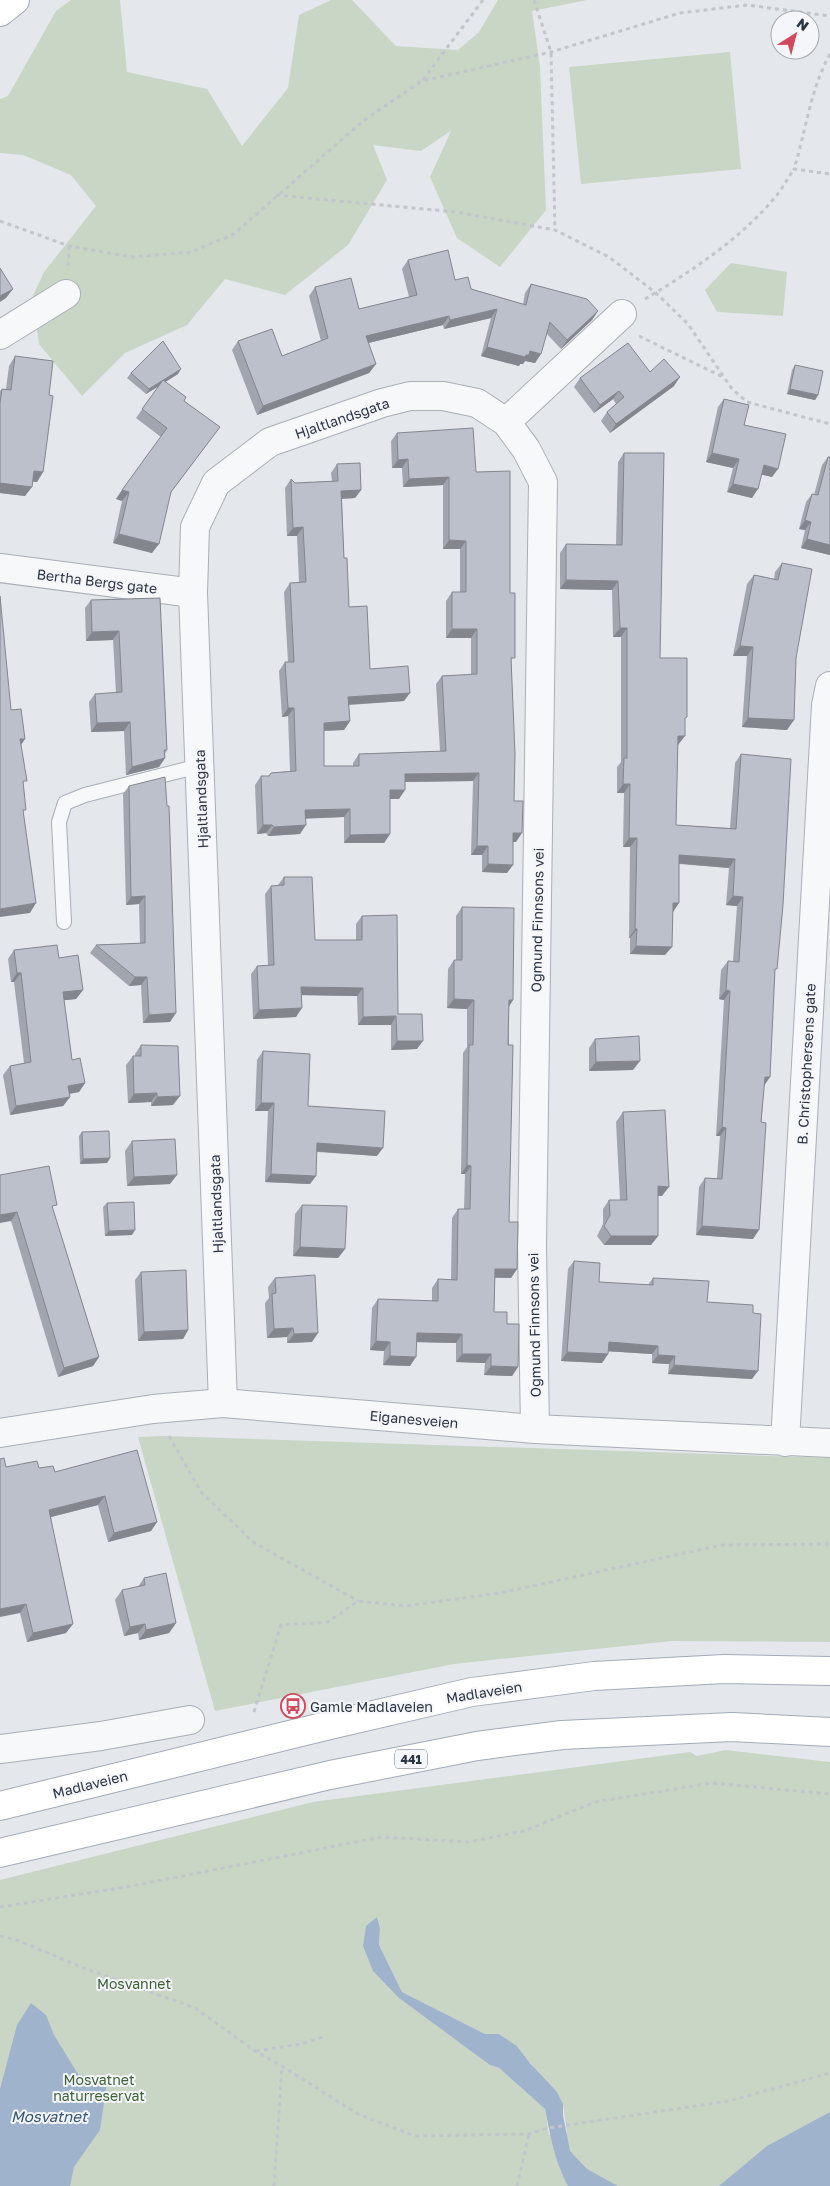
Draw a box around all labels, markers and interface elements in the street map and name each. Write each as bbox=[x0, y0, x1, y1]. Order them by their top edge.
north arrow bbox=[770, 10, 820, 60]
text: N bbox=[794, 14, 812, 34]
street label: Hjaltlandsgata bbox=[292, 394, 392, 442]
street label: Bertha Bergs gate bbox=[36, 565, 158, 597]
street label: Hjaltlandsgata bbox=[191, 749, 211, 849]
street label: Ogmund Finnsons vei bbox=[527, 848, 547, 992]
street label: B. Christophersens gate bbox=[793, 983, 819, 1145]
street label: Hjaltlandsgata bbox=[206, 1154, 226, 1254]
street label: Ogmund Finnsons vei bbox=[524, 1253, 544, 1397]
street label: Eiganesveien bbox=[369, 1407, 459, 1431]
street label: Madlaveien bbox=[445, 1678, 523, 1706]
bus stop icon: Gamle Madlaveien bbox=[280, 1693, 306, 1719]
place label: Gamle Madlaveien bbox=[310, 1698, 433, 1715]
road number: 441 bbox=[395, 1750, 427, 1768]
street label: Madlaveien bbox=[51, 1766, 129, 1802]
park label: Mosvannet bbox=[97, 1975, 171, 1992]
park label: Mosvatnet naturreservat bbox=[53, 2071, 145, 2104]
water label: Mosvatnet bbox=[11, 2107, 89, 2125]

